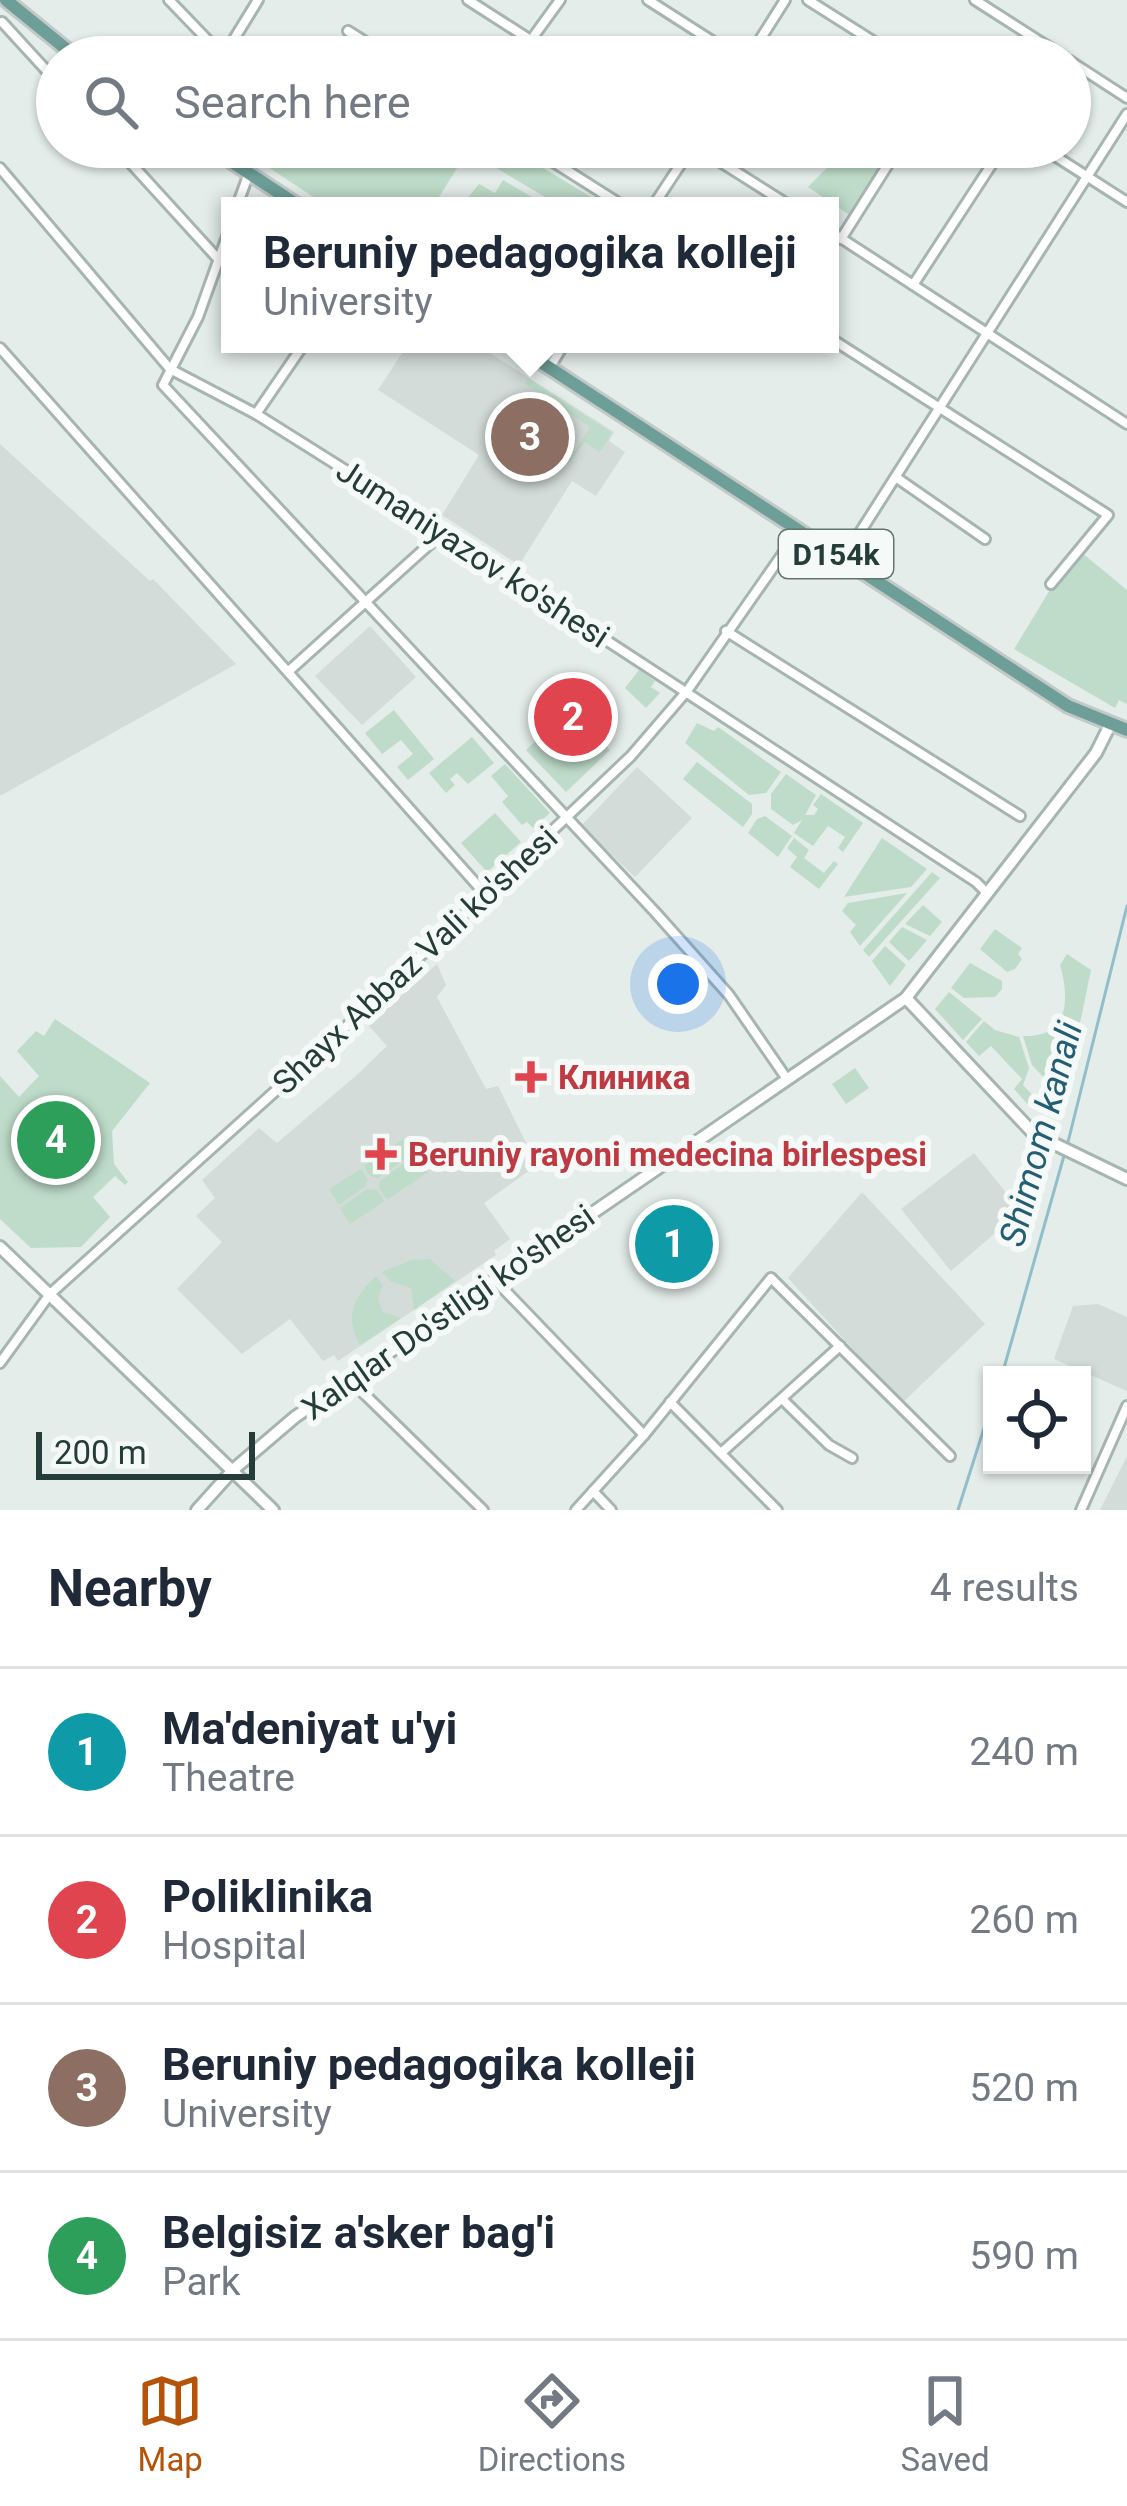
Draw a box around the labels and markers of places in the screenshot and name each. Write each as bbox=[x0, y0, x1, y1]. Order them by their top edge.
pin: 3 bbox=[491, 392, 569, 482]
pin: 2 bbox=[534, 672, 612, 762]
place label: Клиника bbox=[558, 1058, 690, 1097]
marker: Клиника bbox=[515, 1061, 547, 1093]
pin: 4 bbox=[17, 1095, 95, 1185]
place label: Beruniy rayoni medecina birlespesi bbox=[408, 1135, 927, 1174]
marker: Beruniy rayoni medecina birlespesi bbox=[365, 1138, 397, 1170]
pin: 1 bbox=[635, 1199, 713, 1289]

